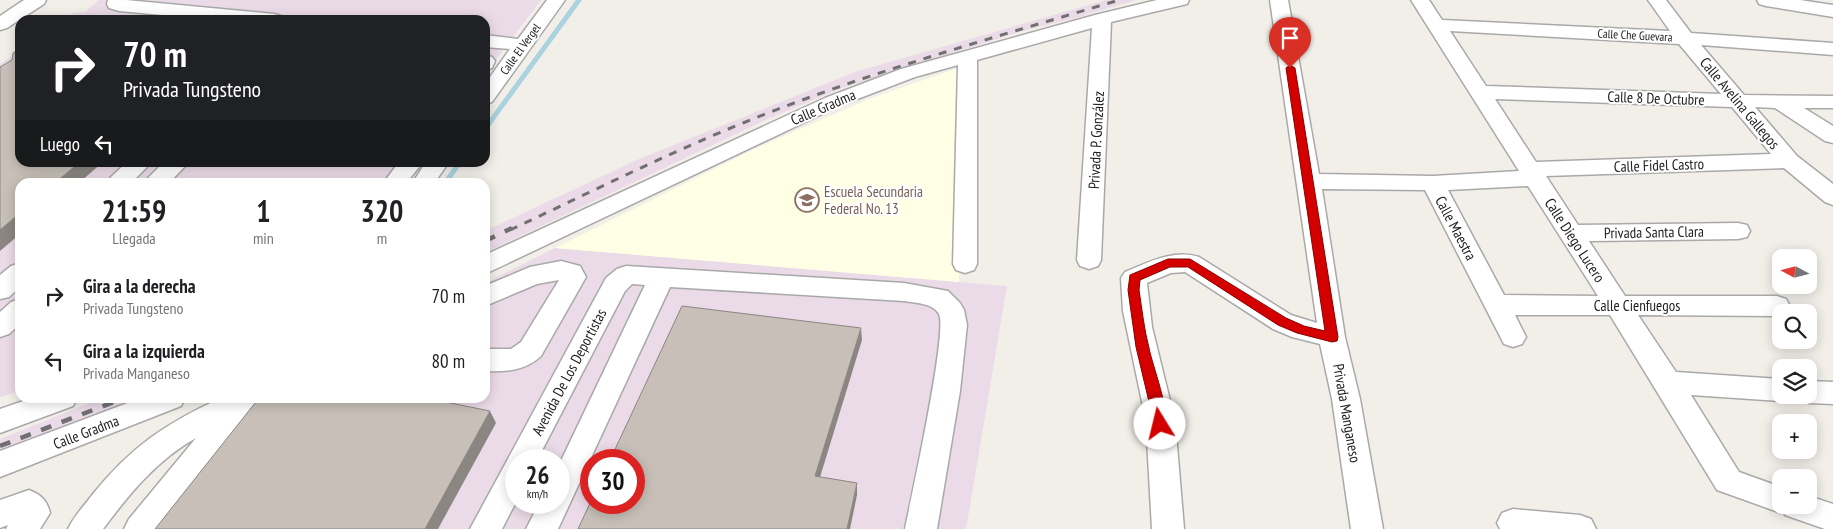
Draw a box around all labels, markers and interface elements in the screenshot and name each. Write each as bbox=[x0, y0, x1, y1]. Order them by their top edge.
pin bbox=[1269, 17, 1311, 68]
street label: Calle El Vergel bbox=[496, 20, 544, 78]
icon: arrive bbox=[1276, 24, 1304, 52]
street label: Calle Che Guevara bbox=[1597, 26, 1673, 44]
text: 70 m bbox=[123, 31, 187, 77]
icon: right bbox=[40, 35, 105, 100]
street label: Calle Avelina Gallegos bbox=[1696, 53, 1784, 153]
text: Privada Tungsteno bbox=[123, 75, 261, 103]
street label: Calle Gradma bbox=[788, 85, 858, 129]
street label: Calle 8 De Octubre bbox=[1607, 87, 1705, 109]
street label: Privada P. González bbox=[1084, 91, 1108, 189]
icon: left bbox=[90, 130, 118, 158]
text: Luego bbox=[40, 132, 80, 156]
street label: Calle Fidel Castro bbox=[1614, 154, 1704, 176]
place label: Escuela Secundaria Federal No. 13 bbox=[824, 182, 923, 218]
school or university icon: Escuela Secundaria Federal No. 13 bbox=[794, 187, 820, 213]
text: 21:59 bbox=[102, 191, 166, 230]
text: 1 bbox=[256, 191, 271, 230]
text: 320 bbox=[360, 191, 403, 230]
street label: Calle Maestra bbox=[1431, 193, 1481, 263]
street label: Calle Diego Lucero bbox=[1541, 194, 1609, 286]
street label: Privada Santa Clara bbox=[1604, 222, 1704, 242]
text: Llegada bbox=[112, 228, 156, 248]
text: min bbox=[253, 228, 274, 248]
text: m bbox=[377, 228, 387, 248]
north arrow bbox=[1772, 249, 1818, 294]
map controls bbox=[1772, 249, 1817, 514]
text: Gira a la derecha bbox=[83, 274, 196, 298]
icon: right bbox=[40, 282, 68, 310]
text: 70 m bbox=[432, 284, 465, 308]
street label: Calle Cienfuegos bbox=[1594, 296, 1680, 315]
text: Privada Tungsteno bbox=[83, 298, 183, 318]
button: search bbox=[1772, 304, 1817, 349]
street label: Avenida De Los Deportistas bbox=[528, 305, 610, 439]
text: Gira a la izquierda bbox=[83, 339, 205, 363]
icon: left bbox=[40, 347, 68, 375]
text: 80 m bbox=[432, 349, 465, 373]
button: layers bbox=[1772, 359, 1817, 404]
street label: Privada Manganeso bbox=[1329, 362, 1365, 464]
text: Privada Manganeso bbox=[83, 363, 190, 383]
position arrow bbox=[1133, 397, 1185, 449]
street label: Calle Gradma bbox=[50, 411, 122, 453]
button: + bbox=[1772, 414, 1817, 459]
speed limit sign: 30 bbox=[580, 449, 645, 514]
text: 26 bbox=[526, 459, 549, 491]
button: − bbox=[1772, 469, 1817, 514]
text: km/h bbox=[527, 486, 548, 501]

